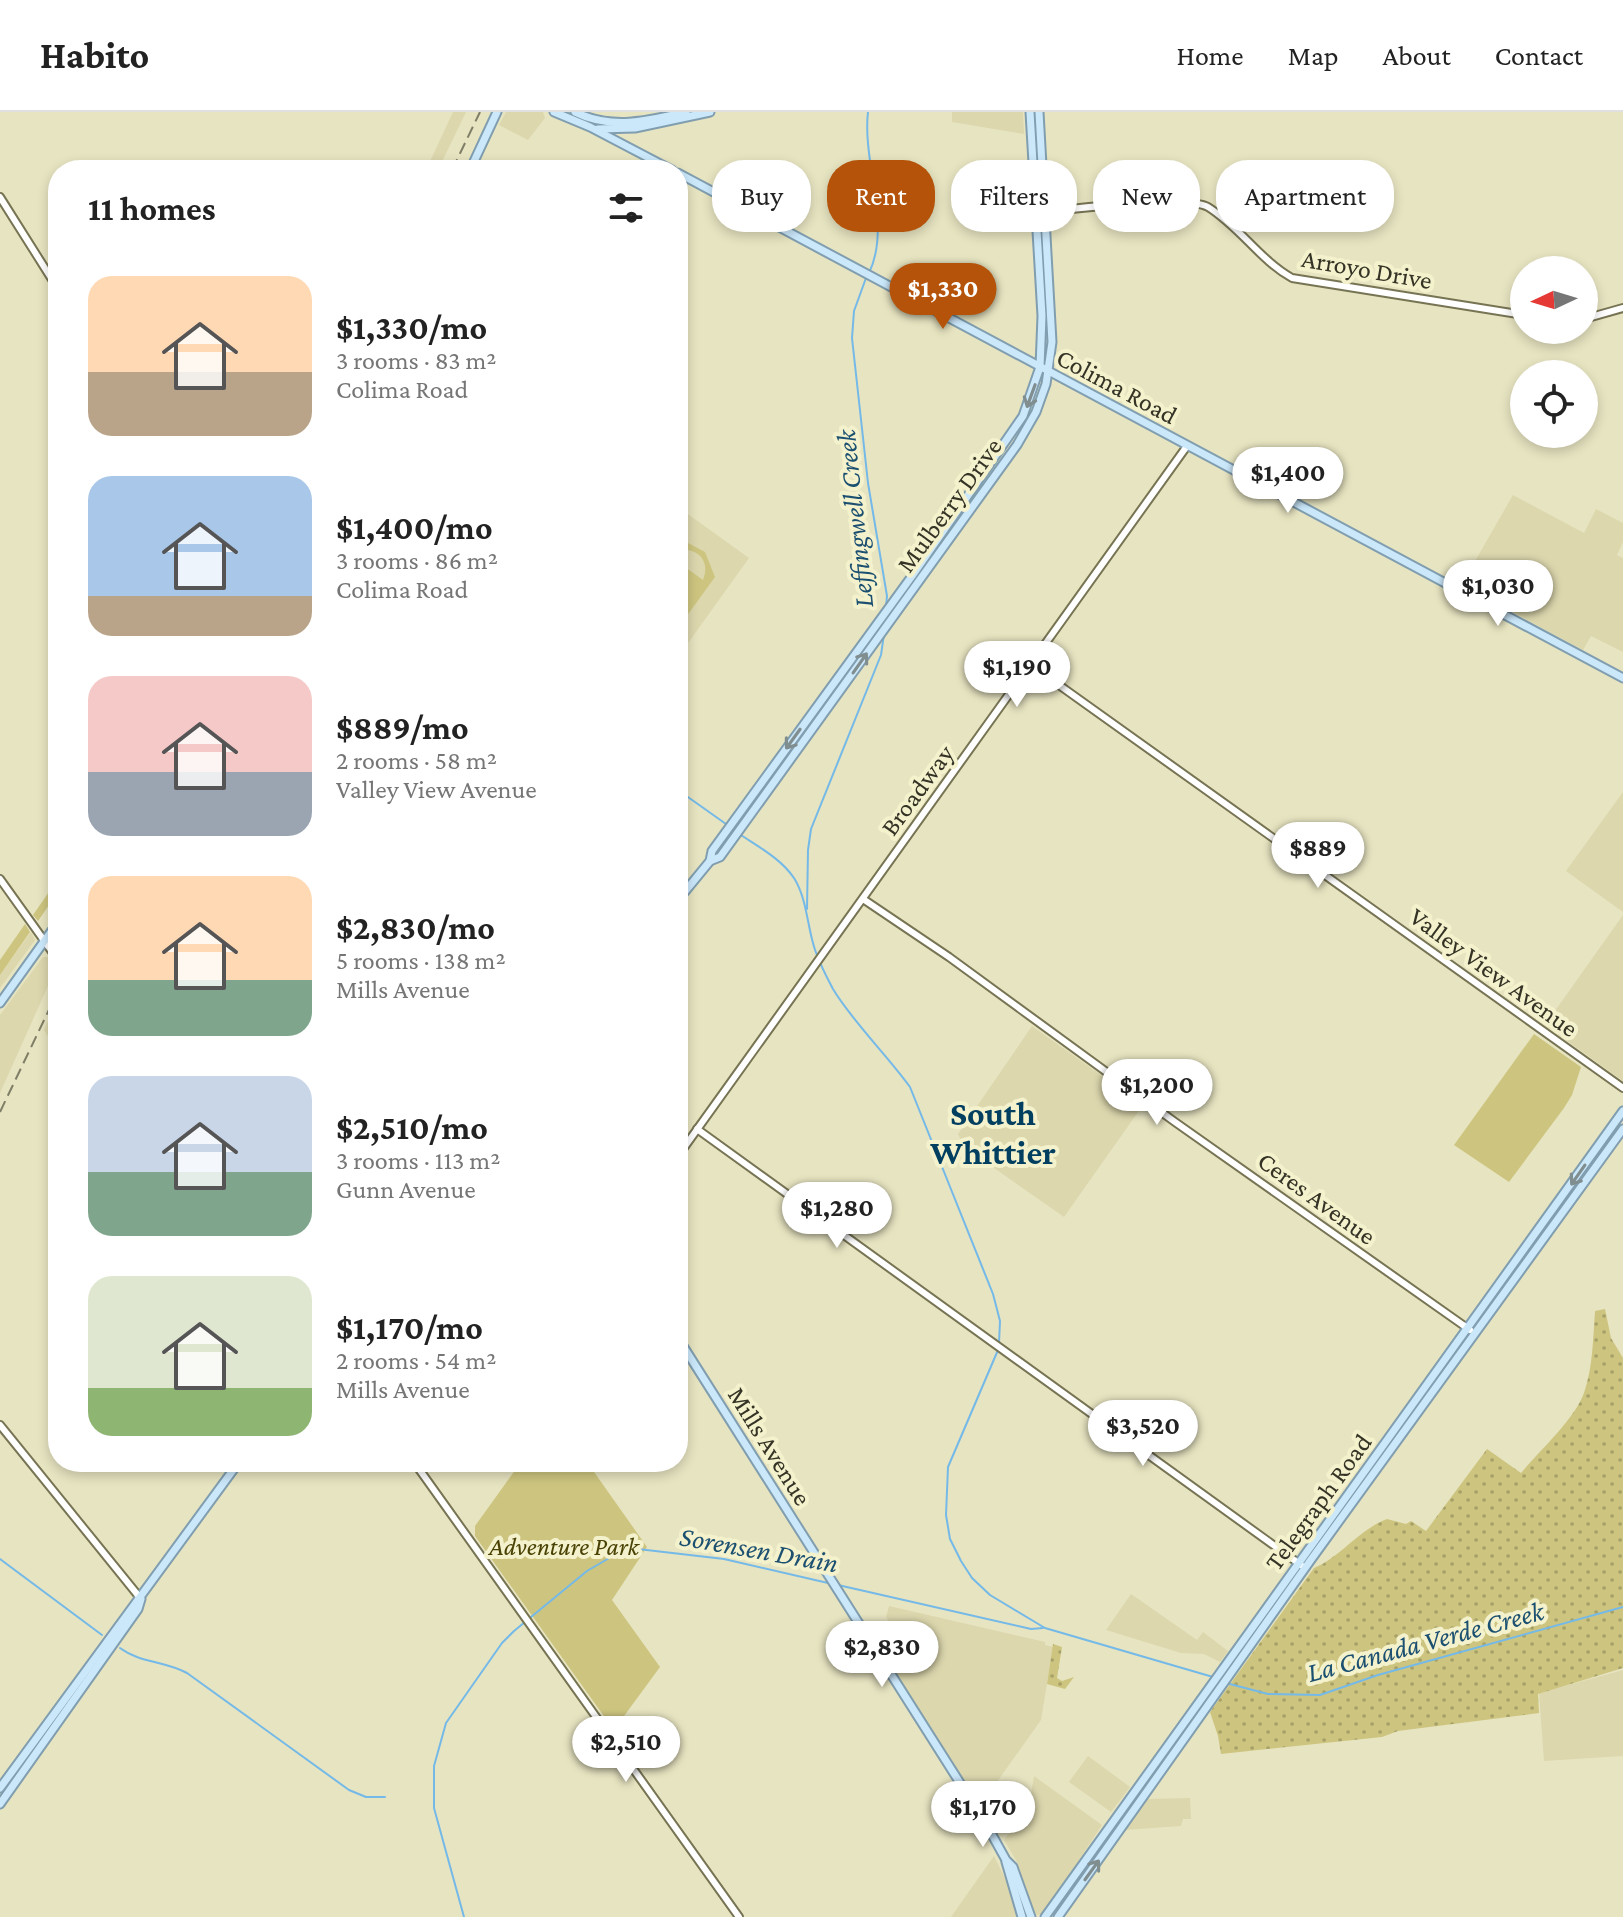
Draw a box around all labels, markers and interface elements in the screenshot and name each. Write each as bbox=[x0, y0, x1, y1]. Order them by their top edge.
text: Habito bbox=[40, 34, 149, 76]
text: Home bbox=[1177, 40, 1244, 71]
text: Map bbox=[1288, 40, 1339, 71]
text: About bbox=[1383, 40, 1451, 71]
text: Contact bbox=[1495, 40, 1583, 71]
chip: Buy bbox=[712, 160, 811, 232]
chip: Rent bbox=[827, 160, 935, 232]
chip: Filters bbox=[951, 160, 1077, 232]
chip: New bbox=[1093, 160, 1200, 232]
chip: Apartment bbox=[1216, 160, 1394, 232]
icon: filters bbox=[604, 186, 648, 230]
text: 11 homes bbox=[88, 190, 216, 227]
street label: Arroyo Drive bbox=[1300, 244, 1434, 295]
north arrow bbox=[1510, 256, 1598, 344]
map controls bbox=[1510, 256, 1598, 448]
pin: $1,330 bbox=[878, 263, 1008, 331]
text: $1,330 bbox=[907, 274, 979, 303]
icon: home bbox=[152, 308, 248, 404]
text: $1,330/mo bbox=[336, 309, 487, 346]
street label: Colima Road bbox=[1052, 343, 1182, 430]
text: 3 rooms · 83 m² bbox=[336, 346, 497, 375]
button: locate bbox=[1510, 360, 1598, 448]
text: Colima Road bbox=[336, 375, 468, 404]
one-way arrow bbox=[1023, 383, 1037, 407]
water label: Leffingwell Creek bbox=[830, 427, 879, 609]
street label: Mulberry Drive bbox=[891, 432, 1008, 578]
pin: $1,400 bbox=[1223, 447, 1353, 515]
text: $1,400 bbox=[1250, 458, 1326, 487]
icon: home bbox=[152, 508, 248, 604]
text: $1,400/mo bbox=[336, 509, 493, 546]
text: 3 rooms · 86 m² bbox=[336, 546, 498, 575]
pin: $1,030 bbox=[1433, 560, 1563, 628]
text: $1,030 bbox=[1461, 571, 1535, 600]
text: Colima Road bbox=[336, 575, 468, 604]
pin: $1,190 bbox=[952, 641, 1082, 709]
text: $1,190 bbox=[982, 652, 1052, 681]
one-way arrow bbox=[852, 653, 869, 675]
icon: home bbox=[152, 708, 248, 804]
text: $889/mo bbox=[336, 709, 469, 746]
one-way arrow bbox=[785, 728, 801, 750]
street label: Broadway bbox=[875, 739, 960, 841]
text: 2 rooms · 58 m² bbox=[336, 746, 497, 775]
text: Valley View Avenue bbox=[336, 775, 537, 804]
pin: $889 bbox=[1271, 822, 1365, 890]
text: $889 bbox=[1289, 833, 1347, 862]
street label: Valley View Avenue bbox=[1404, 902, 1583, 1043]
icon: home bbox=[152, 908, 248, 1004]
text: $2,830/mo bbox=[336, 909, 495, 946]
text: 5 rooms · 138 m² bbox=[336, 946, 506, 975]
text: Mills Avenue bbox=[336, 975, 470, 1004]
pin: $1,200 bbox=[1092, 1059, 1222, 1127]
text: $1,200 bbox=[1120, 1070, 1194, 1099]
district label: South Whittier bbox=[929, 1095, 1056, 1171]
icon: home bbox=[152, 1108, 248, 1204]
text: $2,510/mo bbox=[336, 1109, 488, 1146]
text: 3 rooms · 113 m² bbox=[336, 1146, 500, 1175]
street label: Ceres Avenue bbox=[1252, 1146, 1381, 1251]
one-way arrow bbox=[1570, 1163, 1586, 1185]
text: Gunn Avenue bbox=[336, 1175, 476, 1204]
pin: $1,280 bbox=[772, 1182, 902, 1250]
text: $1,280 bbox=[800, 1193, 874, 1222]
icon: home bbox=[152, 1308, 248, 1404]
text: $1,170/mo bbox=[336, 1309, 483, 1346]
text: 2 rooms · 54 m² bbox=[336, 1346, 496, 1375]
text: Mills Avenue bbox=[336, 1375, 470, 1404]
street label: Mills Avenue bbox=[722, 1382, 817, 1511]
pin: $3,520 bbox=[1078, 1400, 1208, 1468]
text: $3,520 bbox=[1106, 1411, 1180, 1440]
street label: Telegraph Road bbox=[1259, 1428, 1378, 1576]
water label: Sorensen Drain bbox=[677, 1520, 841, 1579]
park label: Adventure Park bbox=[487, 1532, 641, 1561]
water label: La Canada Verde Creek bbox=[1303, 1595, 1549, 1688]
pin: $2,830 bbox=[817, 1621, 947, 1689]
text: $2,830 bbox=[844, 1632, 920, 1661]
pin: $2,510 bbox=[561, 1716, 691, 1784]
text: $2,510 bbox=[590, 1727, 662, 1756]
pin: $1,170 bbox=[918, 1781, 1048, 1849]
text: $1,170 bbox=[949, 1792, 1017, 1821]
one-way arrow bbox=[1083, 1860, 1100, 1881]

